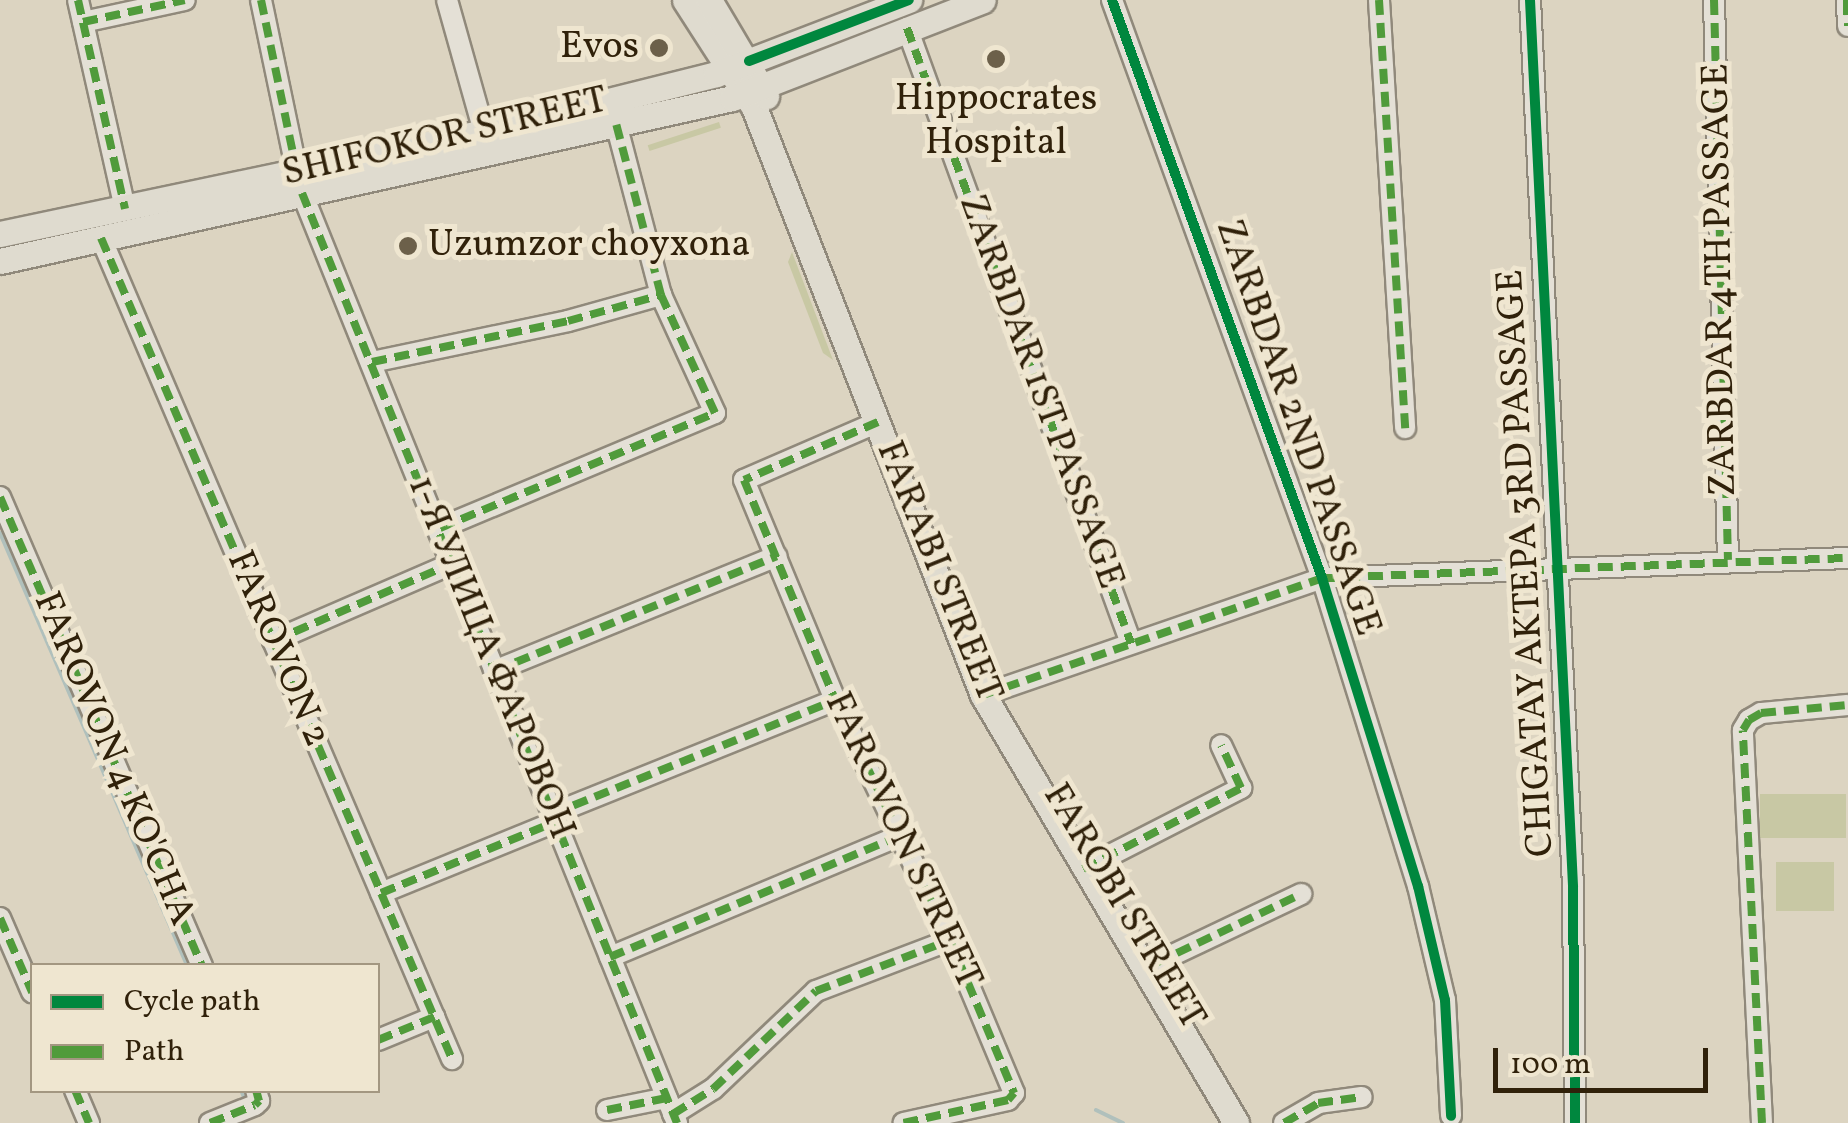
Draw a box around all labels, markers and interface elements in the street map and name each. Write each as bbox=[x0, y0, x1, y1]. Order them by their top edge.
place label: Evos bbox=[560, 25, 639, 71]
marker: Evos bbox=[648, 37, 670, 59]
marker: Hippocrates Hospital bbox=[983, 46, 1009, 72]
street label: ZARBDAR 4TH PASSAGE bbox=[1694, 63, 1748, 497]
place label: Hippocrates Hospital bbox=[895, 77, 1097, 166]
street label: SHIFOKOR STREET bbox=[278, 78, 612, 198]
street label: ZARBDAR 1ST PASSAGE bbox=[947, 188, 1133, 596]
street label: ZARBDAR 2ND PASSAGE bbox=[1204, 214, 1390, 642]
place label: Uzumzor choyxona bbox=[428, 223, 750, 269]
marker: Uzumzor choyxona bbox=[397, 235, 419, 257]
street label: CHIGATAY AKTEPA 3RD PASSAGE bbox=[1489, 268, 1565, 858]
street label: FARABI STREET bbox=[865, 435, 1011, 709]
street label: 1-Я УЛИЦА ФАРОВОН bbox=[396, 470, 584, 846]
street label: FAROVON 2 bbox=[215, 544, 339, 754]
street label: FAROVON 4 KO'CHA bbox=[22, 586, 204, 932]
street label: FAROVON STREET bbox=[813, 686, 991, 996]
street label: FAROBI STREET bbox=[1032, 776, 1214, 1038]
legend bbox=[30, 963, 380, 1093]
text: Cycle path bbox=[124, 981, 260, 1023]
scale bar bbox=[1498, 1028, 1713, 1090]
text: Path bbox=[124, 1031, 184, 1073]
text: 100 m bbox=[1510, 1044, 1591, 1086]

